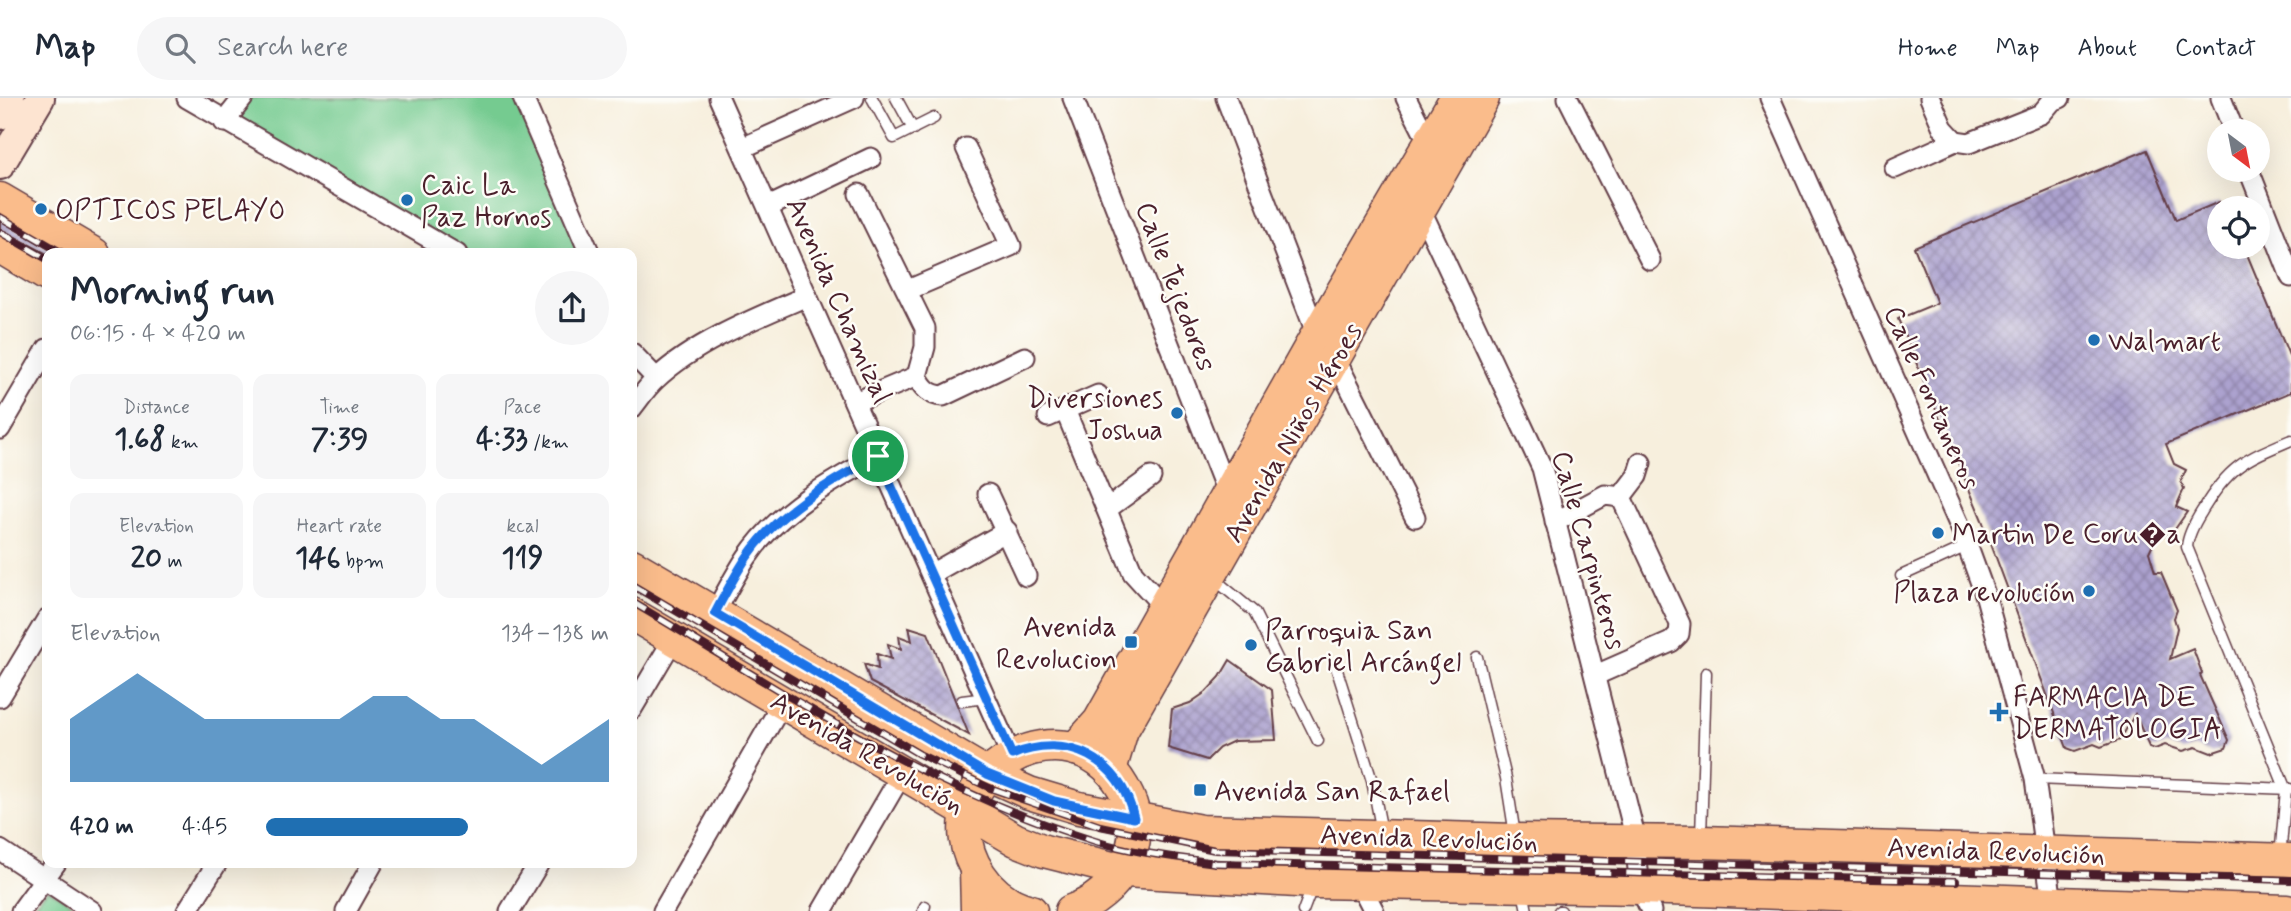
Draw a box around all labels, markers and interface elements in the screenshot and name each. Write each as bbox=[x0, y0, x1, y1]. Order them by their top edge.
search box bbox=[137, 17, 627, 80]
text: Map bbox=[35, 26, 95, 70]
icon: search bbox=[161, 29, 199, 67]
text: Search here bbox=[217, 31, 348, 65]
text: Home bbox=[1898, 33, 1958, 64]
text: Map bbox=[1996, 33, 2040, 64]
text: About bbox=[2078, 33, 2137, 64]
text: Contact bbox=[2175, 33, 2256, 64]
north arrow bbox=[2207, 119, 2270, 182]
map controls bbox=[2207, 119, 2270, 259]
place label: Caic La Paz Hornos bbox=[421, 168, 551, 237]
marker: Caic La Paz Hornos bbox=[399, 192, 415, 208]
street label: Avenida Chamizal bbox=[776, 192, 900, 410]
place label: OPTICOS PELAYO bbox=[55, 193, 285, 230]
button: locate bbox=[2207, 196, 2270, 259]
street label: Calle Tejedores bbox=[1125, 197, 1224, 377]
marker: OPTICOS PELAYO bbox=[33, 201, 49, 217]
text: Morning run bbox=[70, 268, 275, 317]
button: share bbox=[535, 271, 609, 345]
street label: Calle Fontaneros bbox=[1874, 300, 1988, 496]
street label: Avenida Niños Héroes bbox=[1216, 316, 1372, 550]
text: 06:15 · 4 × 420 m bbox=[70, 319, 246, 349]
place label: Walmart bbox=[2108, 324, 2221, 361]
marker: Walmart bbox=[2086, 332, 2102, 348]
place label: Diversiones Joshua bbox=[1027, 381, 1163, 450]
text: Distance bbox=[123, 395, 190, 420]
text: Time bbox=[320, 395, 359, 420]
text: Pace bbox=[504, 395, 541, 420]
marker: Diversiones Joshua bbox=[1169, 405, 1185, 421]
text: 1.68 bbox=[114, 420, 166, 459]
text: 7:39 bbox=[311, 420, 368, 459]
text: 4:33 bbox=[476, 420, 528, 459]
pin bbox=[848, 426, 908, 486]
text: km bbox=[166, 430, 199, 455]
text: /km bbox=[528, 430, 569, 455]
icon: arrive bbox=[859, 437, 897, 475]
street label: Calle Carpinteros bbox=[1542, 447, 1634, 654]
text: Elevation bbox=[119, 514, 194, 539]
text: Heart rate bbox=[297, 514, 382, 539]
text: kcal bbox=[507, 514, 538, 539]
place label: Martin De Coru�a bbox=[1952, 517, 2181, 554]
marker: Martin De Coru�a bbox=[1930, 525, 1946, 541]
text: 20 bbox=[130, 539, 162, 578]
text: 146 bbox=[295, 539, 341, 578]
text: 119 bbox=[501, 539, 544, 578]
text: m bbox=[162, 549, 183, 574]
text: bpm bbox=[341, 549, 384, 574]
place label: Plaza revolución bbox=[1893, 575, 2075, 612]
marker: Plaza revolución bbox=[2081, 583, 2097, 599]
place label: Avenida Revolucion bbox=[996, 610, 1117, 679]
place label: Parroquia San Gabriel Arcángel bbox=[1265, 613, 1461, 685]
text: Elevation bbox=[70, 619, 161, 649]
text: 134–138 m bbox=[501, 619, 609, 649]
marker: Avenida Revolucion bbox=[1123, 634, 1139, 650]
marker: Parroquia San Gabriel Arcángel bbox=[1243, 637, 1259, 653]
place label: FARMACIA DE DERMATOLOGIA bbox=[2013, 680, 2222, 749]
street label: Avenida Revolución bbox=[763, 684, 970, 825]
marker: FARMACIA DE DERMATOLOGIA bbox=[1991, 704, 2007, 720]
place label: Avenida San Rafael bbox=[1214, 774, 1450, 811]
marker: Avenida San Rafael bbox=[1192, 782, 1208, 798]
text: 420 m bbox=[70, 812, 134, 842]
text: 4:45 bbox=[182, 812, 227, 842]
street label: Avenida Revolución bbox=[1319, 817, 1538, 862]
street label: Avenida Revolución bbox=[1886, 830, 2105, 875]

